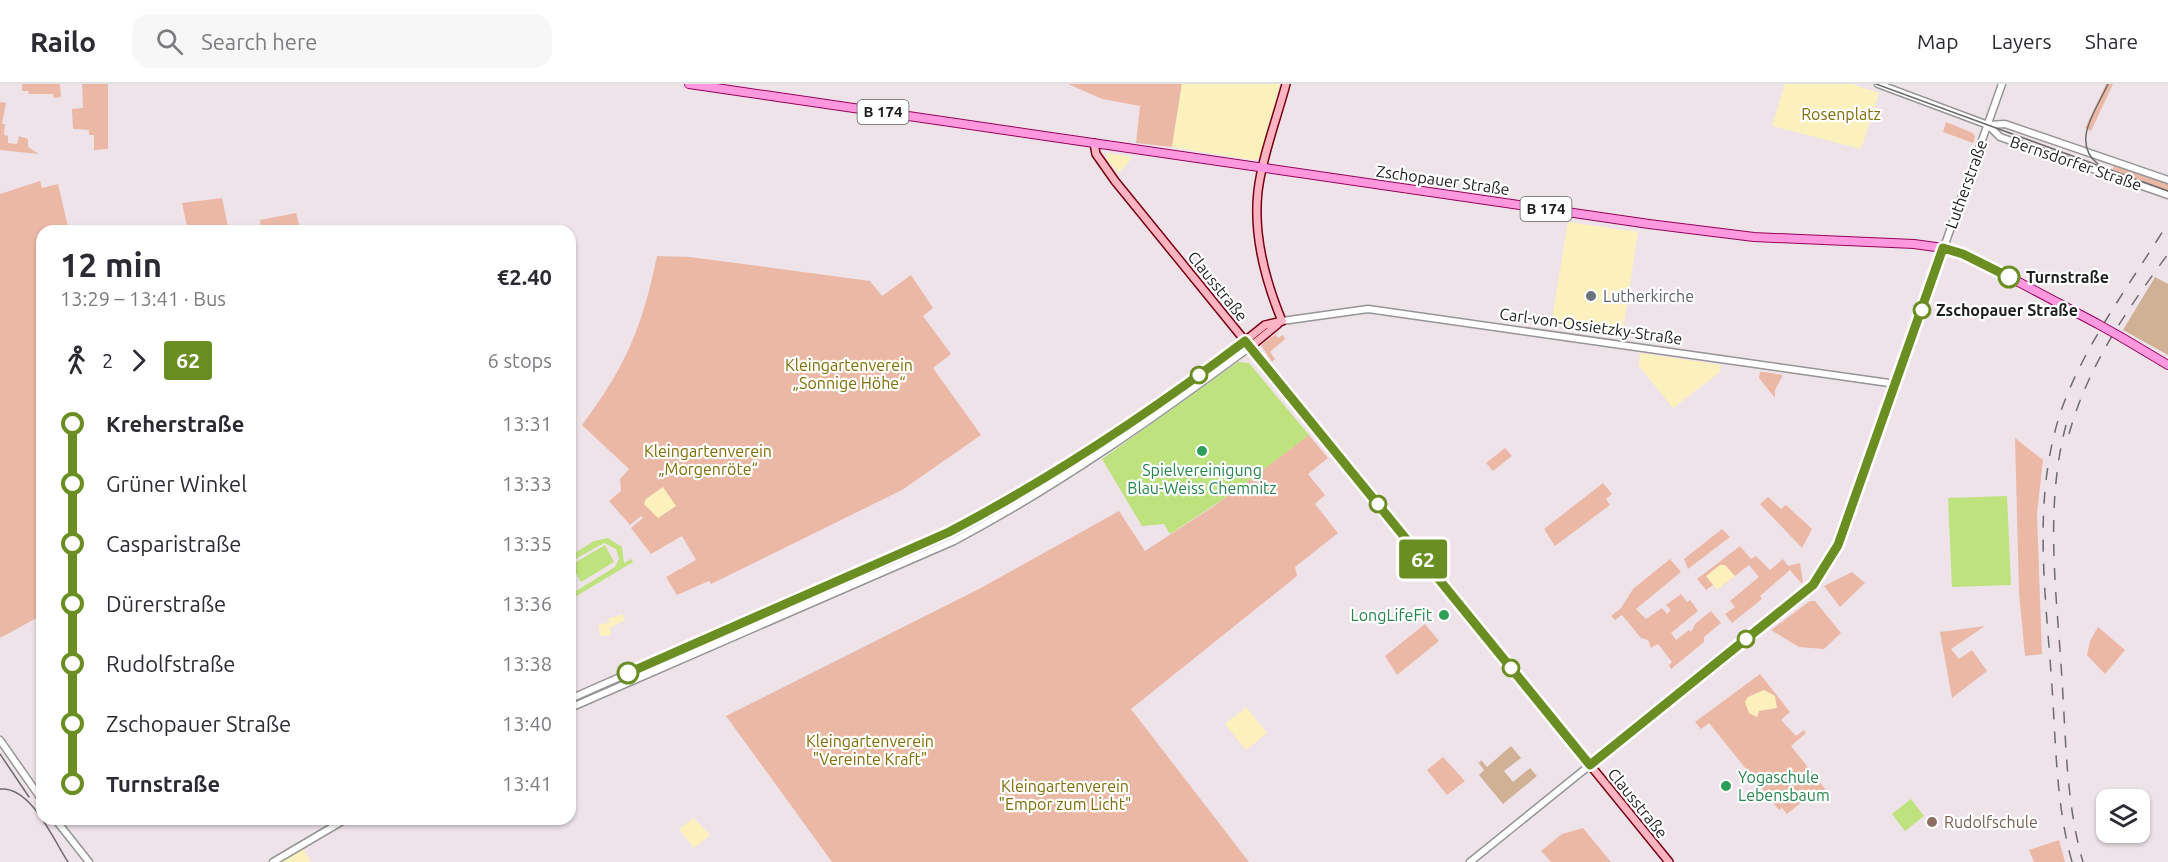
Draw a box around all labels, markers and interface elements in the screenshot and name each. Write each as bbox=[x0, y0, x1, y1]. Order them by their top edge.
search box bbox=[132, 14, 552, 68]
icon: search bbox=[153, 25, 186, 58]
text: Railo bbox=[30, 26, 96, 57]
text: Search here bbox=[201, 29, 317, 54]
text: Map bbox=[1917, 29, 1958, 53]
text: Layers bbox=[1991, 29, 2052, 53]
text: Share bbox=[2085, 29, 2138, 53]
road number: B 174 bbox=[858, 100, 908, 124]
park label: Rosenplatz bbox=[1801, 105, 1881, 123]
street label: Bernsdorfer Straße bbox=[2008, 132, 2144, 194]
street label: Lutherstraße bbox=[1942, 137, 1990, 231]
street label: Zschopauer Straße bbox=[1375, 162, 1511, 198]
road number: B 174 bbox=[1520, 197, 1572, 221]
text: 12 min bbox=[60, 246, 162, 283]
street label: Clausstraße bbox=[1184, 248, 1252, 324]
text: €2.40 bbox=[497, 264, 552, 289]
marker: Turnstraße bbox=[1998, 266, 2020, 288]
place label: Turnstraße bbox=[2026, 268, 2109, 286]
text: 13:29 – 13:41 · Bus bbox=[60, 287, 226, 310]
place label: Lutherkirche bbox=[1603, 287, 1694, 305]
marker: Lutherkirche bbox=[1584, 289, 1598, 303]
marker: Zschopauer Straße bbox=[1913, 301, 1931, 319]
place label: Zschopauer Straße bbox=[1936, 301, 2078, 319]
street label: Carl-von-Ossietzky-Straße bbox=[1498, 304, 1684, 348]
icon: walk bbox=[60, 344, 93, 377]
icon: forward bbox=[122, 344, 155, 377]
text: 62 bbox=[176, 348, 200, 372]
text: 2 bbox=[102, 349, 113, 372]
text: 6 stops bbox=[488, 349, 552, 372]
park label: Kleingartenverein „Sonnige Höhe“ bbox=[785, 356, 913, 392]
unlabelled marker bbox=[1190, 366, 1208, 384]
text: Kreherstraße bbox=[106, 411, 244, 436]
text: 13:31 bbox=[502, 412, 552, 435]
park label: Kleingartenverein „Morgenröte“ bbox=[644, 442, 772, 478]
marker: Spielvereinigung Blau-Weiss Chemnitz bbox=[1195, 444, 1209, 458]
place label: Spielvereinigung Blau-Weiss Chemnitz bbox=[1127, 461, 1277, 497]
text: Grüner Winkel bbox=[106, 471, 247, 496]
text: 13:33 bbox=[502, 472, 552, 495]
unlabelled marker bbox=[1369, 495, 1387, 513]
text: Casparistraße bbox=[106, 531, 241, 556]
text: 13:35 bbox=[502, 532, 552, 555]
line badge: 62 bbox=[1396, 540, 1450, 578]
text: 62 bbox=[1411, 547, 1435, 571]
text: Dürerstraße bbox=[106, 591, 226, 616]
text: 13:36 bbox=[502, 592, 552, 615]
place label: LongLifeFit bbox=[1351, 606, 1433, 624]
marker: LongLifeFit bbox=[1437, 608, 1451, 622]
unlabelled marker bbox=[1737, 630, 1755, 648]
text: Rudolfstraße bbox=[106, 651, 235, 676]
text: 13:38 bbox=[502, 652, 552, 675]
unlabelled marker bbox=[1502, 659, 1520, 677]
unlabelled marker bbox=[617, 662, 639, 684]
text: Zschopauer Straße bbox=[106, 711, 291, 736]
text: 13:40 bbox=[502, 712, 552, 735]
park label: Kleingartenverein "Vereinte Kraft" bbox=[806, 732, 934, 768]
street label: Clausstraße bbox=[1604, 765, 1672, 841]
place label: Yogaschule Lebensbaum bbox=[1738, 768, 1830, 804]
text: Turnstraße bbox=[106, 771, 220, 796]
text: 13:41 bbox=[502, 772, 552, 795]
park label: Kleingartenverein "Empor zum Licht" bbox=[999, 777, 1131, 813]
marker: Yogaschule Lebensbaum bbox=[1719, 779, 1733, 793]
map controls bbox=[2096, 789, 2150, 843]
button: layers bbox=[2096, 789, 2150, 843]
place label: Rudolfschule bbox=[1944, 813, 2038, 831]
marker: Rudolfschule bbox=[1925, 815, 1939, 829]

